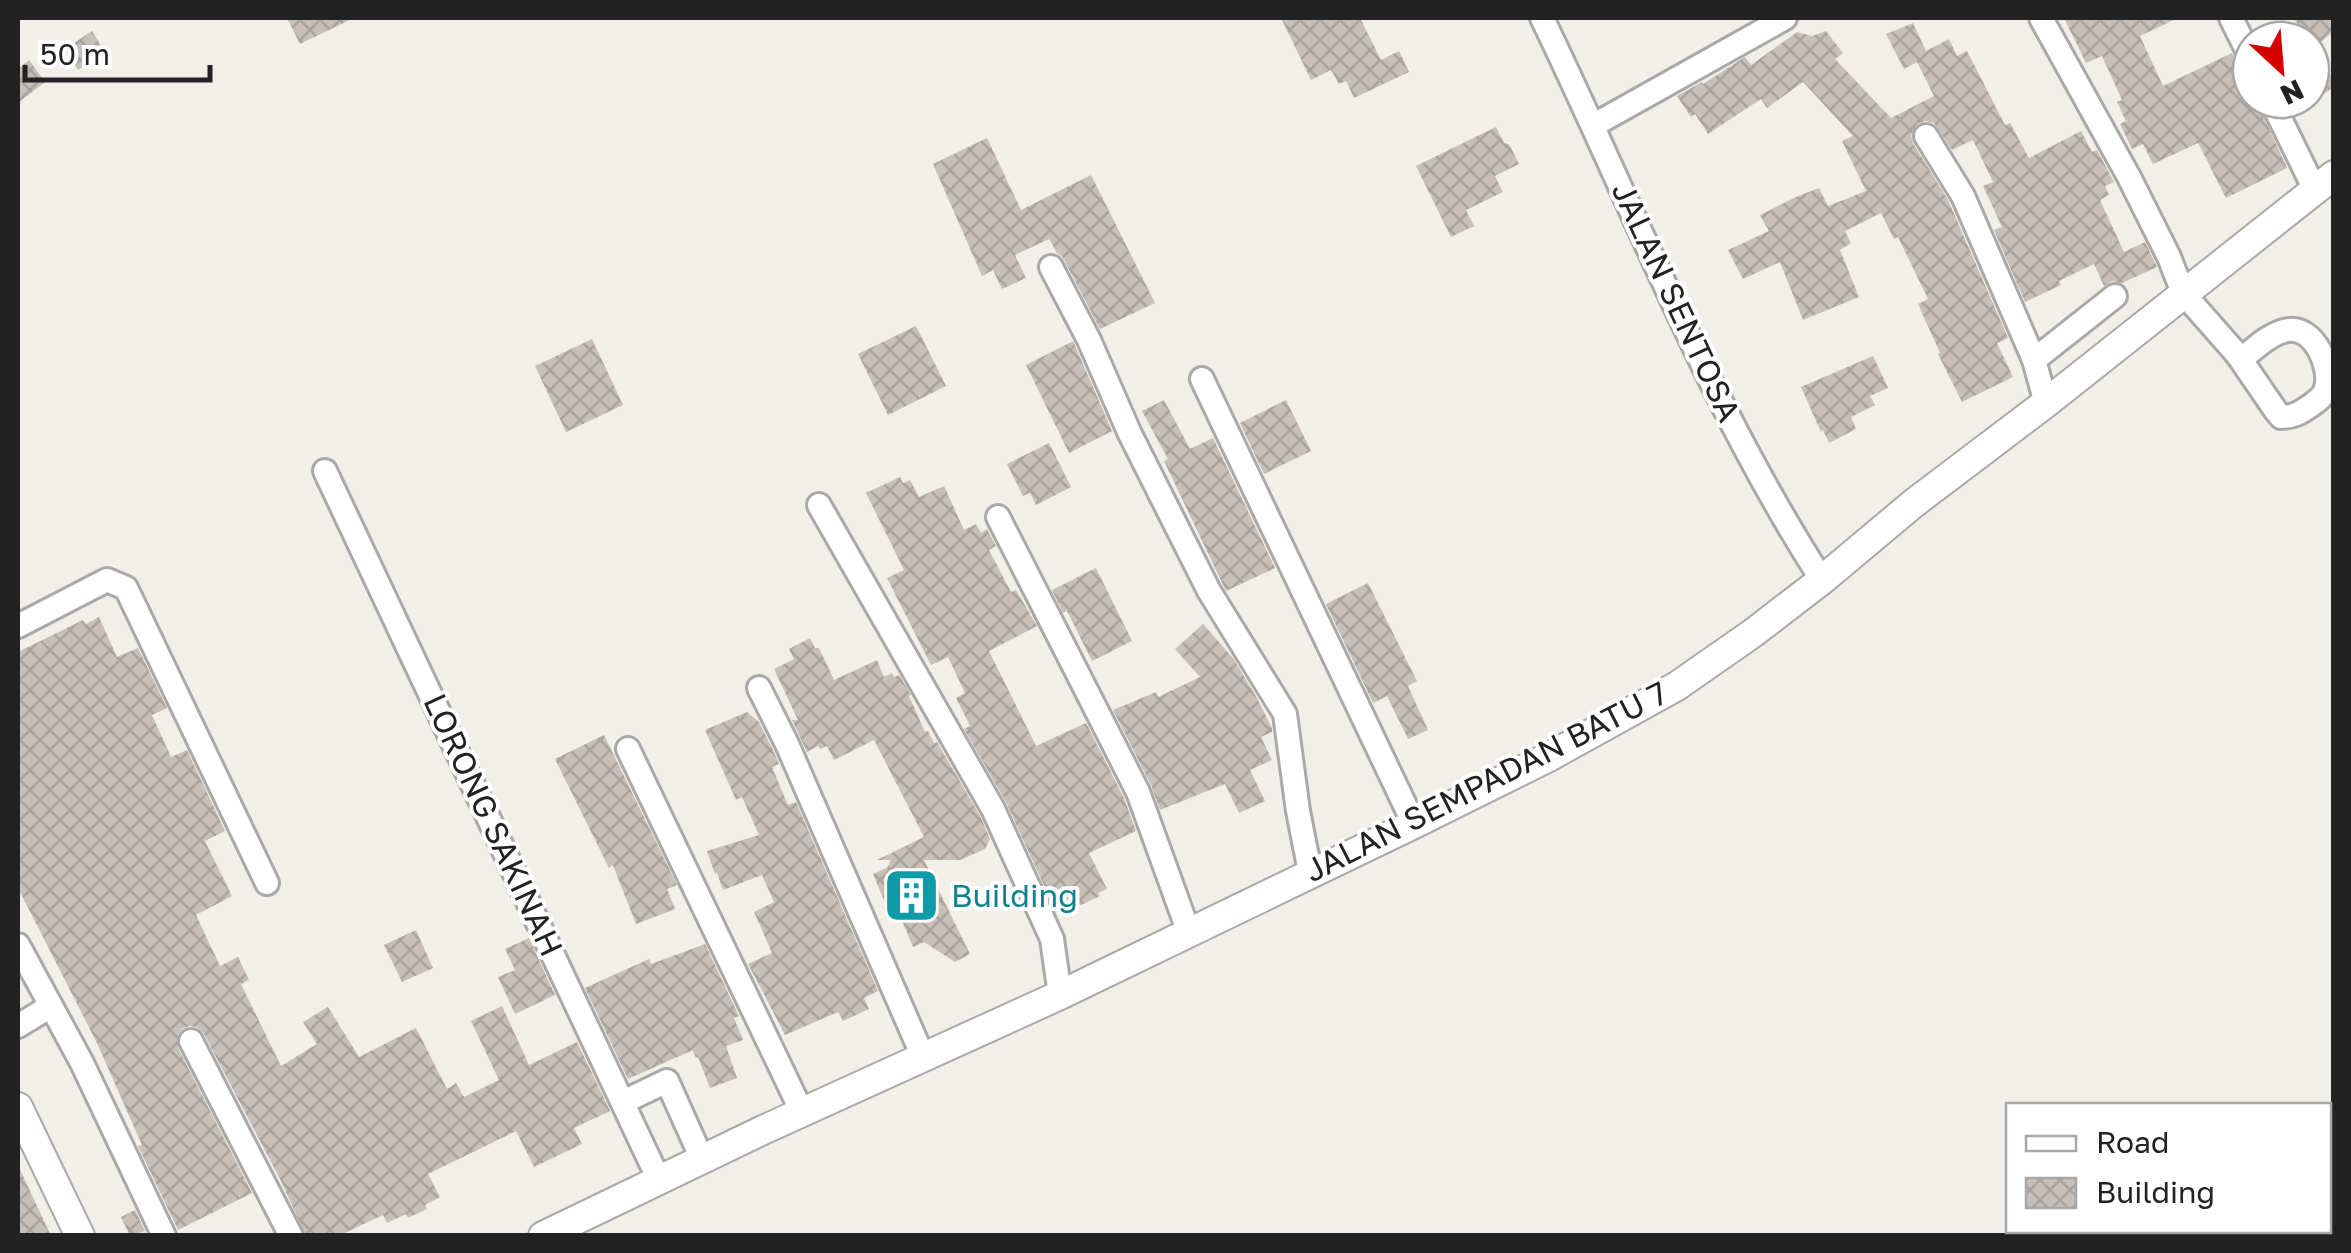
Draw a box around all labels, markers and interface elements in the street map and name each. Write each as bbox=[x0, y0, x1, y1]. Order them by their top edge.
scale bar bbox=[25, 20, 210, 82]
north arrow bbox=[2231, 20, 2331, 120]
text: 50 m bbox=[40, 36, 110, 72]
text: N bbox=[2275, 73, 2309, 112]
street label: JALAN SENTOSA bbox=[1605, 176, 1749, 427]
street label: JALAN SEMPADAN BATU 7 bbox=[1298, 673, 1673, 889]
street label: LORONG SAKINAH bbox=[417, 687, 571, 962]
building icon: Building bbox=[882, 866, 942, 926]
place label: Building bbox=[951, 876, 1078, 914]
legend bbox=[2006, 1103, 2331, 1233]
text: Road bbox=[2096, 1124, 2170, 1160]
text: Building bbox=[2096, 1174, 2215, 1210]

